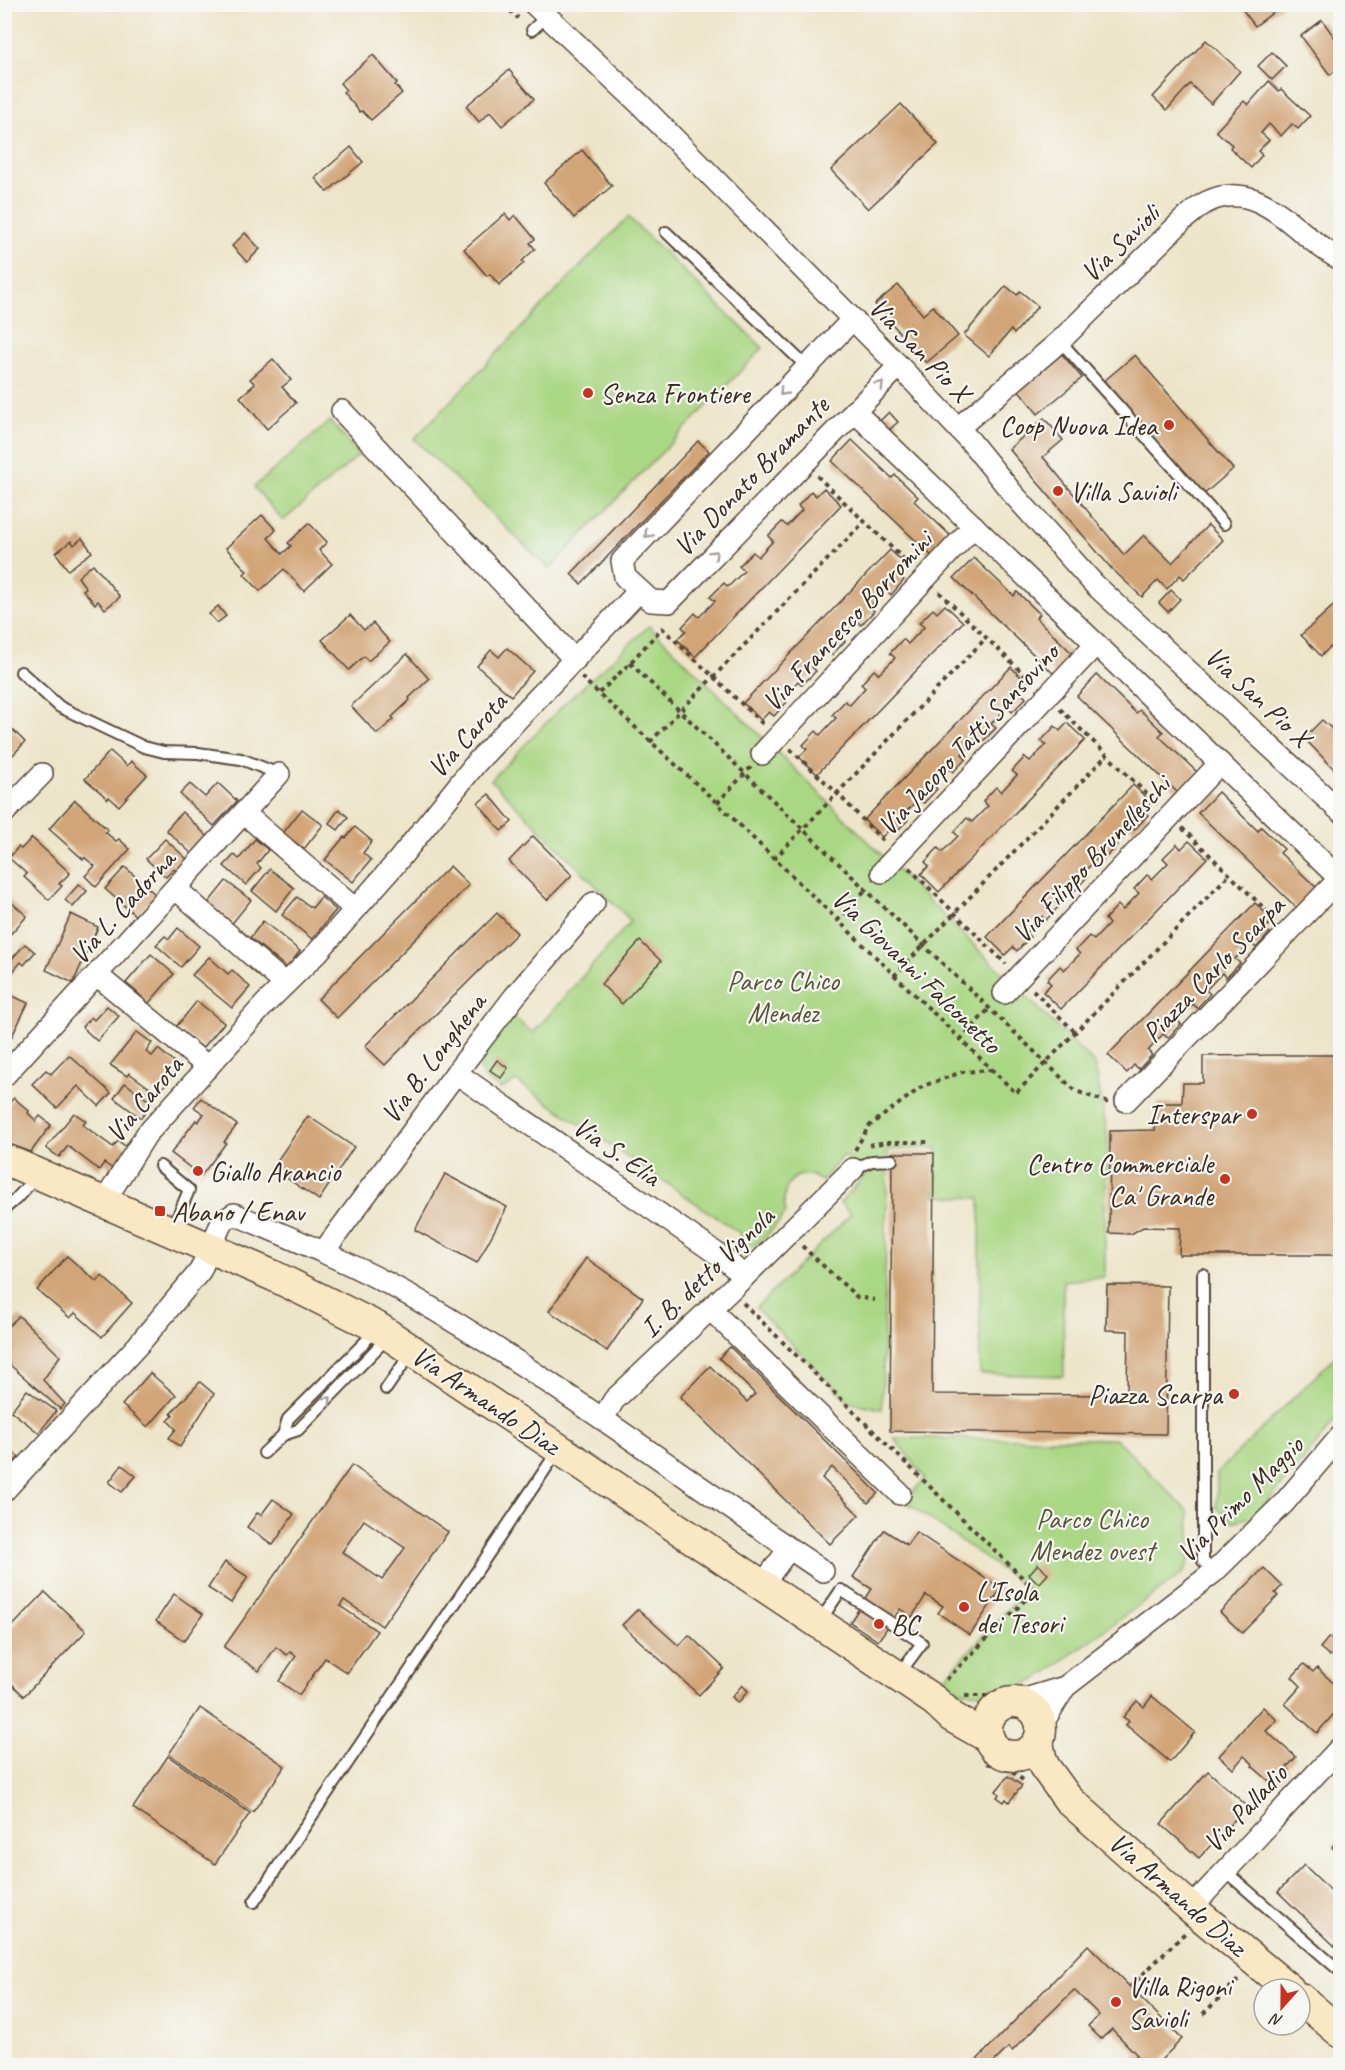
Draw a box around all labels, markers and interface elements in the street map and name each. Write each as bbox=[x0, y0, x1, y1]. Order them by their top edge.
street label: Via Savioli bbox=[1073, 194, 1170, 289]
street label: Via San Pio X bbox=[862, 290, 981, 411]
place label: Senza Frontiere bbox=[600, 376, 752, 411]
one-way arrow bbox=[873, 381, 884, 392]
one-way arrow bbox=[779, 385, 790, 396]
marker: Senza Frontiere bbox=[581, 386, 595, 400]
street label: Via Donato Bramante bbox=[666, 387, 837, 563]
place label: Coop Nuova Idea bbox=[1000, 408, 1159, 443]
marker: Coop Nuova Idea bbox=[1162, 418, 1176, 432]
place label: Villa Savioli bbox=[1070, 474, 1180, 509]
marker: Villa Savioli bbox=[1051, 484, 1065, 498]
street label: Via Francesco Borromini bbox=[754, 521, 942, 719]
one-way arrow bbox=[645, 526, 656, 537]
one-way arrow bbox=[707, 550, 718, 561]
street label: Via Jacopo Tatti Sansovino bbox=[870, 633, 1068, 843]
street label: Via San Pio X bbox=[1198, 638, 1321, 756]
street label: Via Carota bbox=[420, 684, 515, 785]
street label: Via Filippo Brunelleschi bbox=[1004, 765, 1180, 950]
street label: Via L. Cadorna bbox=[62, 841, 184, 971]
street label: Via Giovanni Falconetto bbox=[825, 881, 1011, 1062]
street label: Piazza Carlo Scarpa bbox=[1134, 887, 1293, 1050]
park label: Parco Chico Mendez bbox=[727, 963, 841, 1030]
street label: Via B. Longhena bbox=[373, 984, 495, 1130]
street label: Via Carota bbox=[98, 1047, 191, 1149]
place label: Interspar bbox=[1147, 1097, 1242, 1132]
marker: Interspar bbox=[1245, 1107, 1259, 1121]
street label: Via S. Elia bbox=[566, 1108, 669, 1195]
place label: Centro Commerciale Ca' Grande bbox=[1026, 1146, 1215, 1213]
place label: Giallo Arancio bbox=[210, 1154, 343, 1189]
marker: Giallo Arancio bbox=[191, 1164, 205, 1178]
marker: Centro Commerciale Ca' Grande bbox=[1218, 1172, 1232, 1186]
place label: Abano / Enav bbox=[172, 1194, 307, 1229]
street label: I. B. detto Vignola bbox=[633, 1198, 783, 1345]
marker: Abano / Enav bbox=[153, 1204, 167, 1218]
street label: Via Armando Diaz bbox=[405, 1338, 569, 1464]
place label: Piazza Scarpa bbox=[1088, 1377, 1224, 1412]
marker: Piazza Scarpa bbox=[1227, 1387, 1241, 1401]
one-way arrow bbox=[321, 1396, 332, 1406]
street label: Via Primo Maggio bbox=[1169, 1427, 1312, 1570]
park label: Parco Chico Mendez ovest bbox=[1030, 1501, 1158, 1568]
place label: L'Isola dei Tesori bbox=[976, 1574, 1067, 1641]
marker: L'Isola dei Tesori bbox=[957, 1600, 971, 1614]
place label: BC bbox=[891, 1607, 922, 1642]
marker: BC bbox=[872, 1617, 886, 1631]
street label: Via Palladio bbox=[1195, 1755, 1296, 1859]
street label: Via Armando Diaz bbox=[1102, 1825, 1256, 1965]
place label: Villa Rigoni Savioli bbox=[1128, 1969, 1235, 2036]
north arrow bbox=[1252, 1977, 1312, 2037]
marker: Villa Rigoni Savioli bbox=[1109, 1995, 1123, 2009]
text: N bbox=[1266, 2008, 1285, 2031]

